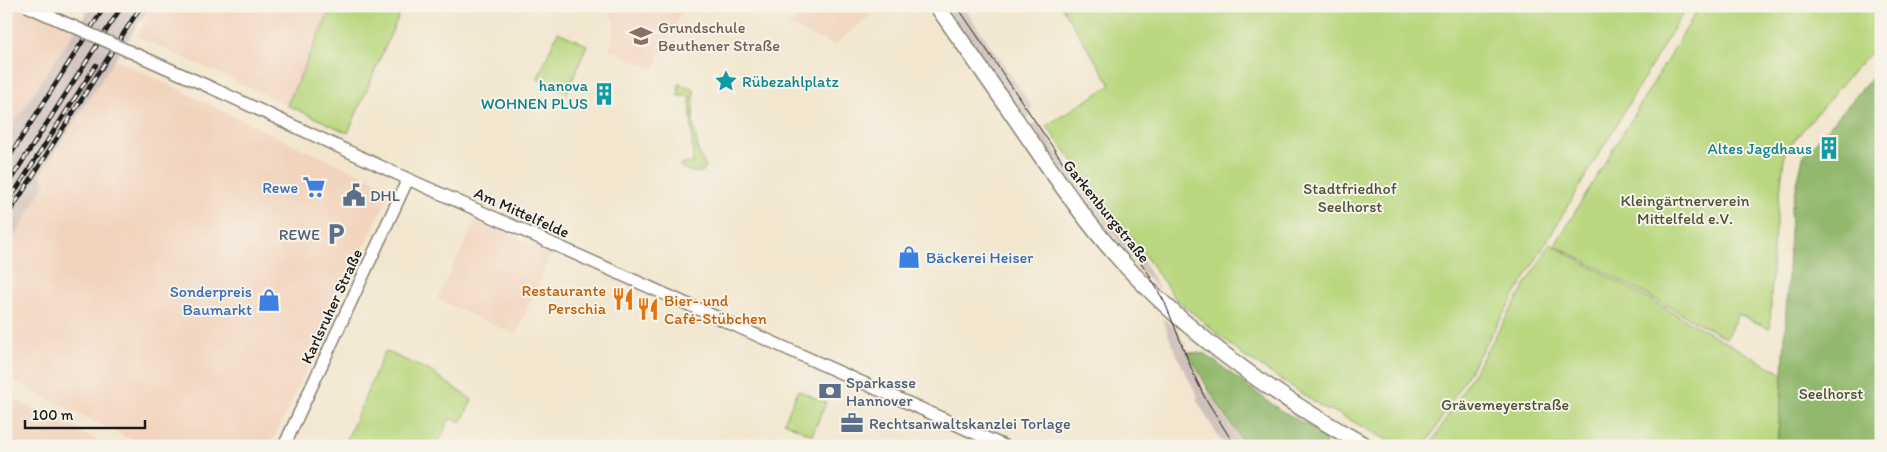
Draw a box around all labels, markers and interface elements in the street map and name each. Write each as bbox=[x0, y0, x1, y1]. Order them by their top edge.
place label: Grundschule Beuthener Straße bbox=[658, 18, 780, 55]
school or university icon: Grundschule Beuthener Straße bbox=[628, 23, 654, 49]
place icon: Rübezahlplatz bbox=[713, 68, 739, 94]
place label: Rübezahlplatz bbox=[742, 72, 839, 91]
place label: hanova WOHNEN PLUS bbox=[481, 76, 589, 113]
building icon: hanova WOHNEN PLUS bbox=[591, 81, 617, 107]
building icon: Altes Jagdhaus bbox=[1816, 135, 1842, 161]
place label: Altes Jagdhaus bbox=[1708, 139, 1812, 158]
street label: Garkenburgstraße bbox=[1059, 156, 1154, 267]
supermarket icon: Rewe bbox=[301, 174, 327, 200]
place label: Rewe bbox=[262, 178, 298, 197]
park label: Stadtfriedhof Seelhorst bbox=[1303, 179, 1397, 216]
public building icon: DHL bbox=[341, 182, 367, 208]
street label: Am Mittelfelde bbox=[471, 183, 572, 242]
place label: DHL bbox=[370, 186, 400, 205]
park label: Kleingärtnerverein Mittelfeld e.V. bbox=[1620, 191, 1750, 228]
parking icon: REWE bbox=[323, 221, 349, 247]
place label: REWE bbox=[279, 225, 320, 244]
shop icon: Bäckerei Heiser bbox=[896, 244, 922, 270]
street label: Karlsruher Straße bbox=[297, 246, 366, 367]
place label: Bäckerei Heiser bbox=[926, 248, 1033, 267]
place label: Restaurante Perschia bbox=[522, 281, 607, 318]
place label: Sonderpreis Baumarkt bbox=[170, 282, 252, 319]
restaurant icon: Restaurante Perschia bbox=[610, 286, 636, 312]
shop icon: Sonderpreis Baumarkt bbox=[256, 287, 282, 313]
place label: Bier- und Café-Stübchen bbox=[664, 291, 767, 328]
restaurant icon: Bier- und Café-Stübchen bbox=[635, 296, 661, 322]
place label: Sparkasse Hannover bbox=[846, 373, 916, 410]
bank icon: Sparkasse Hannover bbox=[817, 378, 843, 404]
park label: Seelhorst bbox=[1799, 384, 1863, 403]
park label: Grävemeyerstraße bbox=[1441, 395, 1569, 414]
scale bar bbox=[25, 397, 145, 429]
text: 100 m bbox=[32, 406, 74, 424]
office icon: Rechtsanwaltskanzlei Torlage bbox=[839, 410, 865, 436]
place label: Rechtsanwaltskanzlei Torlage bbox=[869, 414, 1071, 433]

